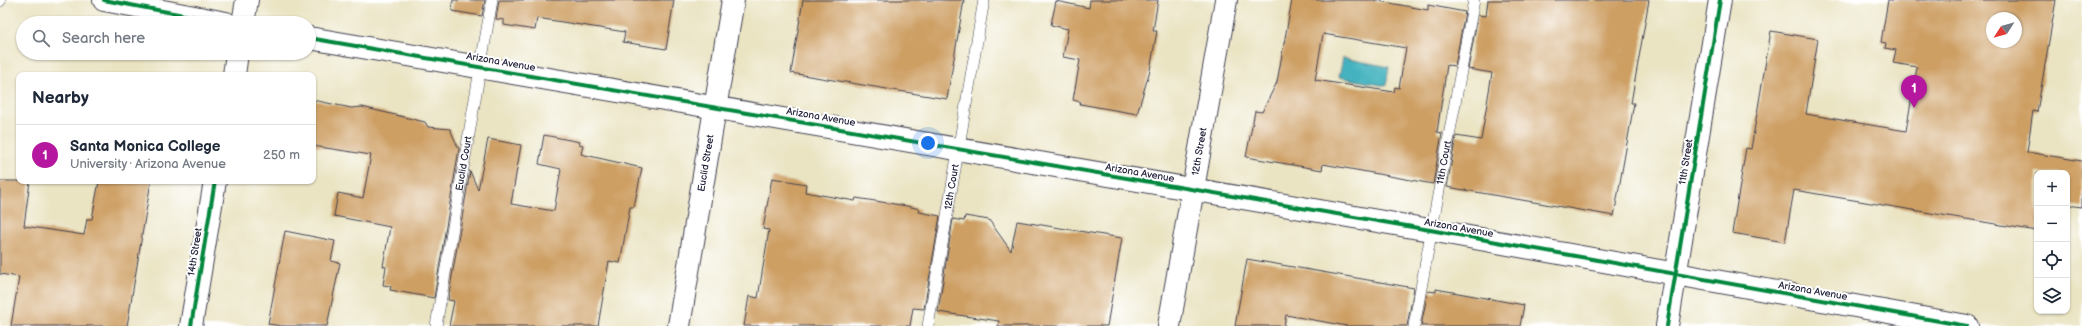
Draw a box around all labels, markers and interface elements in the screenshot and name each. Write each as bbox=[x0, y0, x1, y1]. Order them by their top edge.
north arrow bbox=[1986, 12, 2022, 48]
search box bbox=[16, 16, 316, 60]
icon: search bbox=[30, 27, 52, 49]
text: Search here bbox=[62, 29, 145, 48]
street label: Arizona Avenue bbox=[466, 50, 537, 74]
pin: 1 bbox=[1901, 75, 1927, 108]
text: Nearby bbox=[32, 88, 89, 108]
street label: Arizona Avenue bbox=[786, 105, 857, 129]
street label: 12th Street bbox=[1189, 127, 1210, 177]
your location bbox=[918, 133, 938, 153]
street label: Euclid Street bbox=[695, 134, 717, 193]
street label: Euclid Court bbox=[453, 135, 475, 192]
text: Santa Monica College bbox=[70, 137, 220, 156]
street label: 11th Street bbox=[1676, 138, 1696, 186]
street label: 11th Court bbox=[1434, 140, 1454, 186]
text: 1 bbox=[42, 147, 48, 163]
text: 250 m bbox=[263, 147, 300, 163]
text: University · Arizona Avenue bbox=[70, 156, 226, 172]
street label: Arizona Avenue bbox=[1105, 161, 1176, 185]
street label: 12th Court bbox=[942, 163, 962, 211]
map controls bbox=[2034, 170, 2070, 314]
button: + bbox=[2034, 170, 2070, 206]
button: − bbox=[2034, 206, 2070, 242]
street label: Arizona Avenue bbox=[1424, 216, 1495, 240]
street label: 14th Street bbox=[185, 227, 205, 277]
button: locate bbox=[2034, 242, 2070, 278]
button: layers bbox=[2034, 278, 2070, 314]
street label: Arizona Avenue bbox=[1778, 279, 1849, 303]

